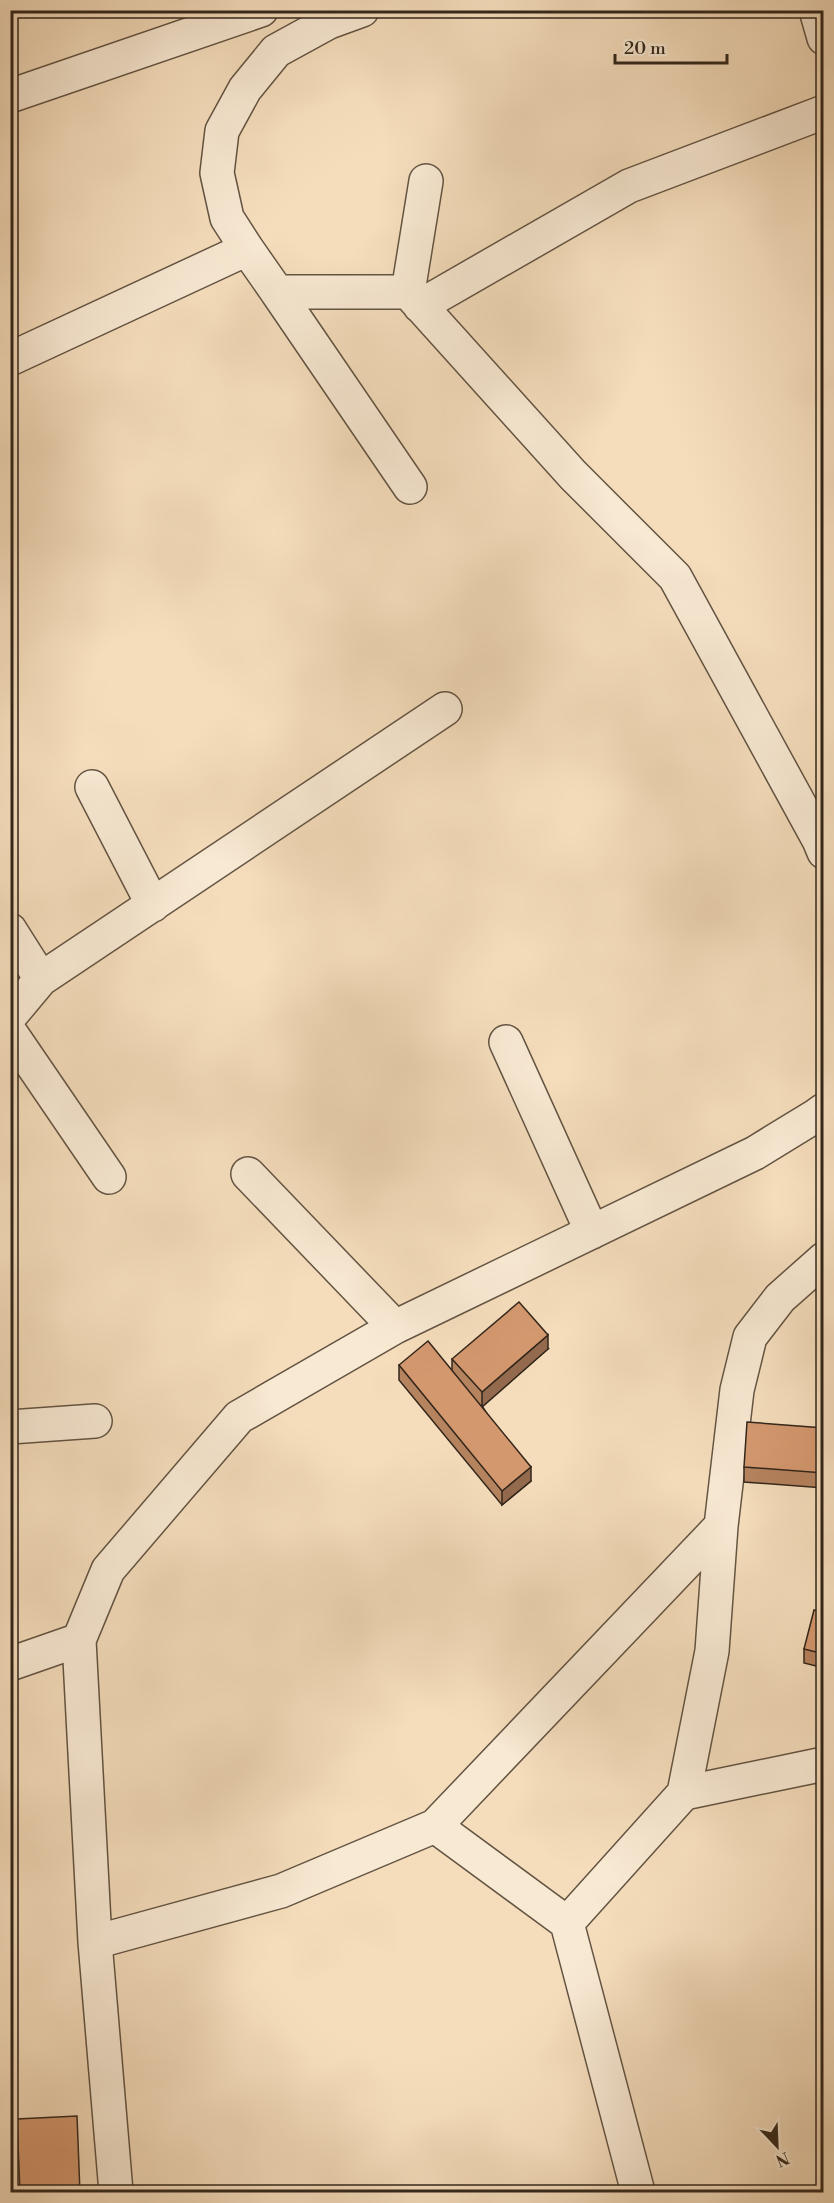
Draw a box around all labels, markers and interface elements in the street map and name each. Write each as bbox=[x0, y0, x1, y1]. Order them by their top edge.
scale bar bbox=[615, 27, 728, 65]
text: 20 m bbox=[624, 37, 666, 60]
north arrow bbox=[747, 2116, 807, 2176]
text: N bbox=[772, 2147, 792, 2171]

